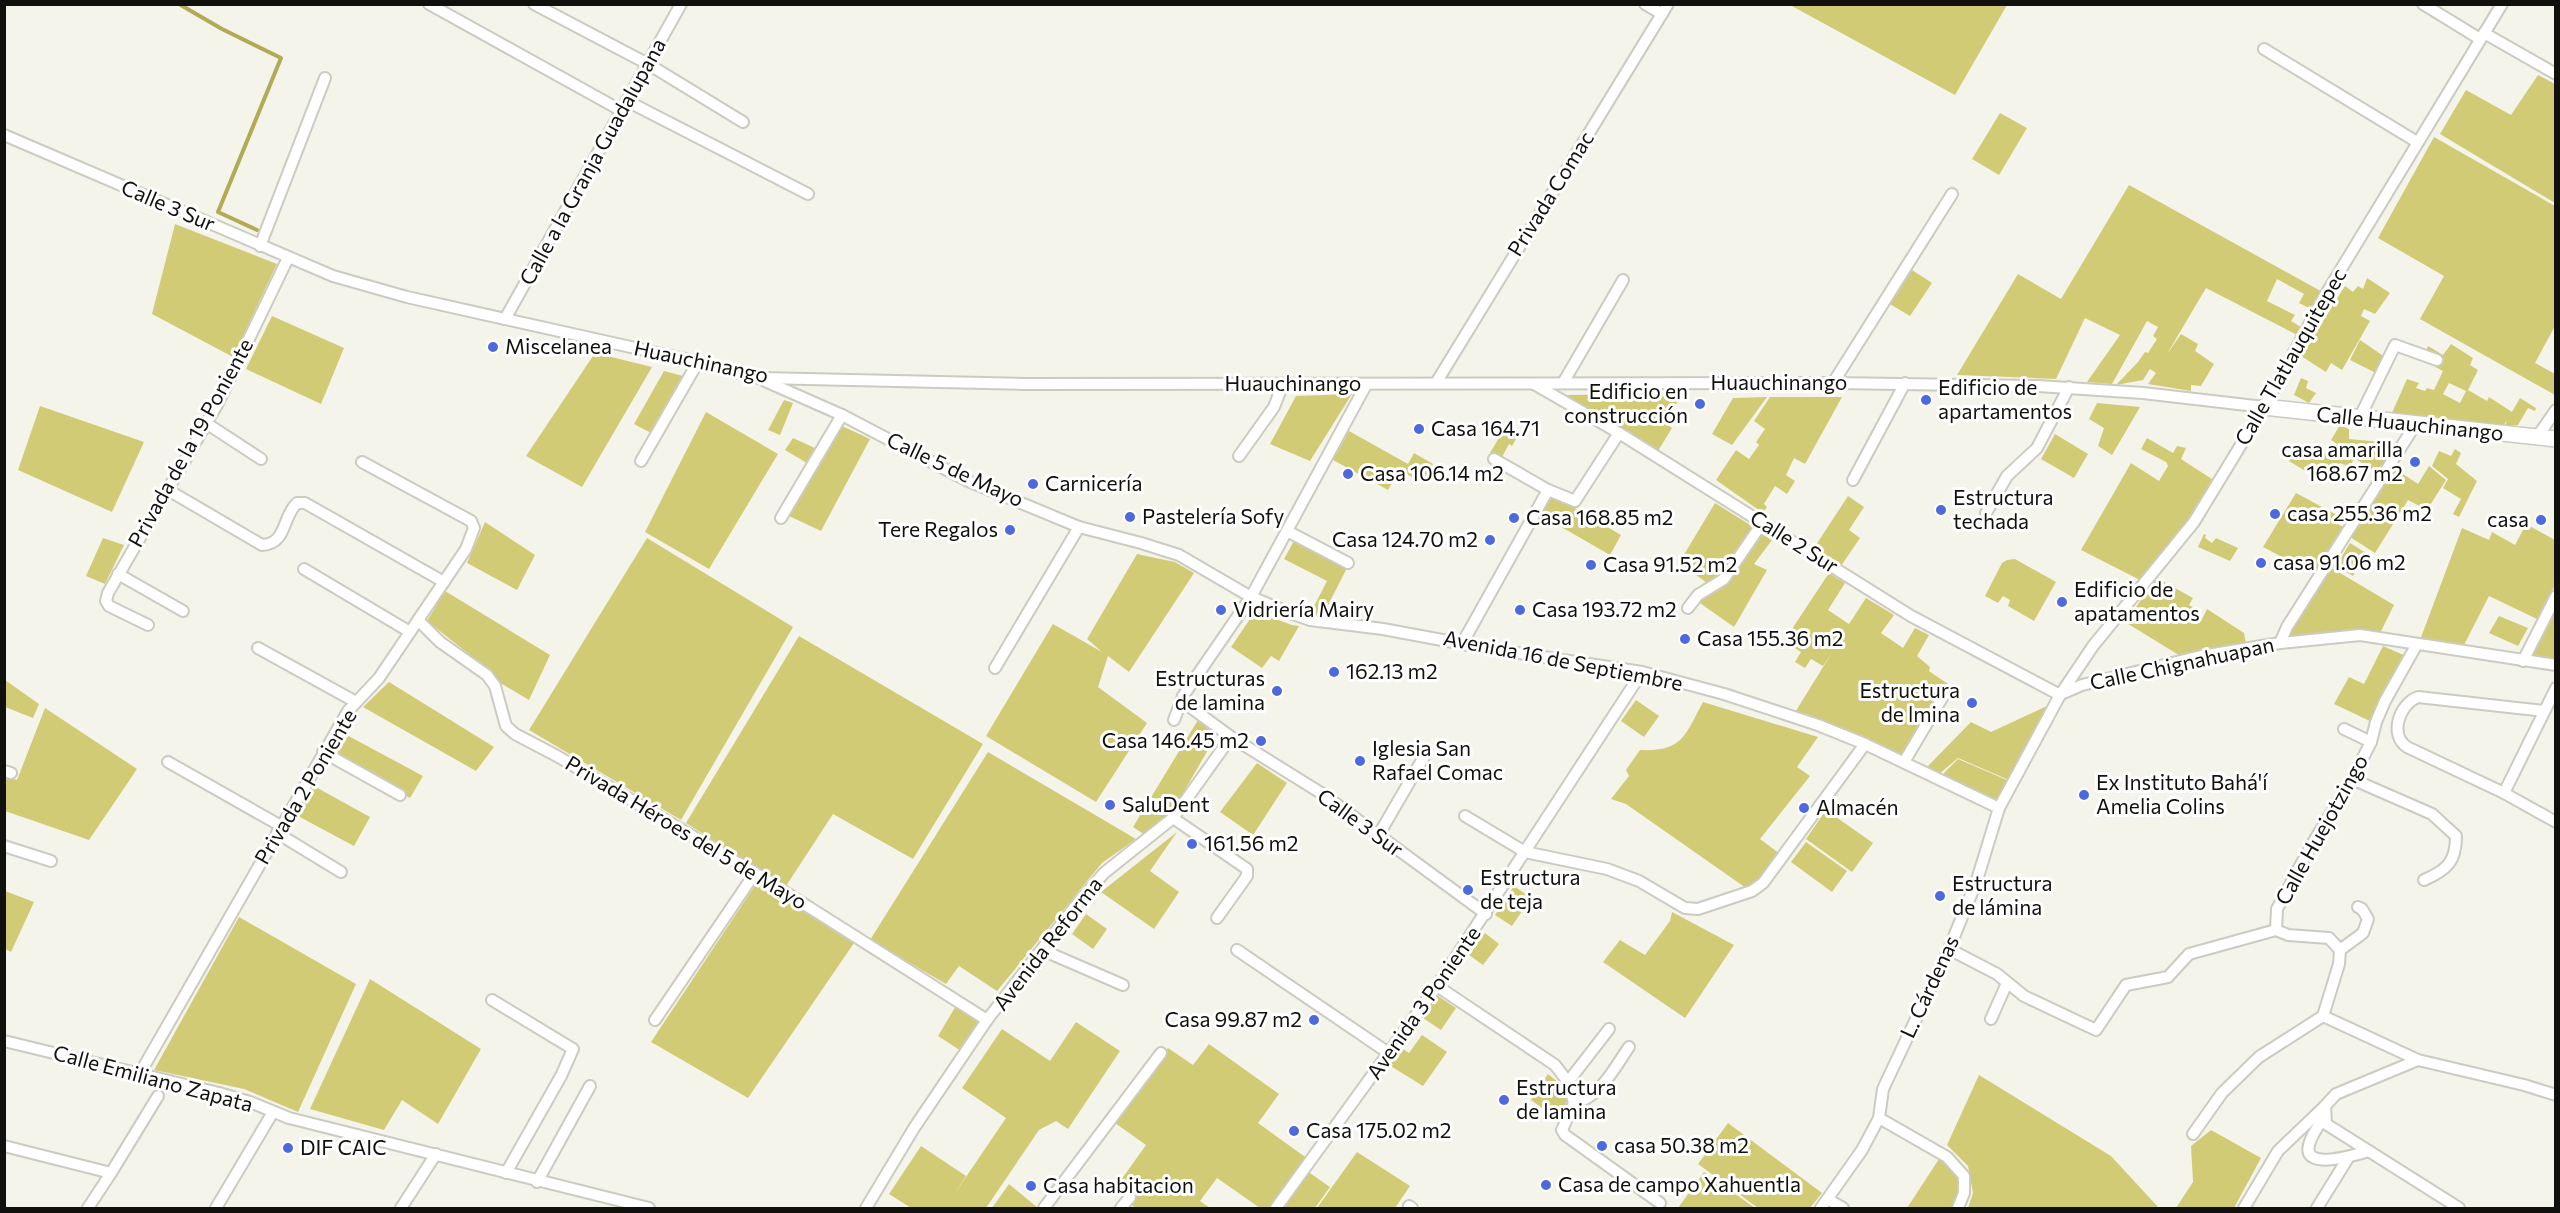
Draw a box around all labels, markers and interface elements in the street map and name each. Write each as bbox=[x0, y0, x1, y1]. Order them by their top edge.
street label: Calle a la Granja Guadalupana bbox=[513, 34, 670, 289]
street label: Privada Comac bbox=[1501, 126, 1598, 260]
street label: Calle 3 Sur bbox=[118, 174, 219, 236]
street label: Calle Tlatlauquitepec bbox=[2229, 263, 2351, 449]
place label: Miscelanea bbox=[505, 333, 612, 358]
street label: Privada de la 19 Poniente bbox=[122, 334, 257, 551]
street label: Huauchinango bbox=[632, 334, 771, 387]
marker: Miscelanea bbox=[486, 340, 500, 354]
street label: Huauchinango bbox=[1711, 369, 1847, 394]
street label: Huauchinango bbox=[1225, 370, 1361, 395]
place label: Edificio de apartamentos bbox=[1938, 374, 2072, 423]
place label: Edificio en construcción bbox=[1564, 378, 1688, 427]
marker: Edificio de apartamentos bbox=[1919, 393, 1933, 407]
marker: Edificio en construcción bbox=[1693, 397, 1707, 411]
street label: Calle Huauchinango bbox=[2315, 400, 2505, 445]
place label: Casa 164.71 bbox=[1431, 415, 1540, 440]
marker: Casa 164.71 bbox=[1412, 422, 1426, 436]
street label: Calle 5 de Mayo bbox=[883, 426, 1028, 511]
place label: casa amarilla 168.67 m2 bbox=[2281, 436, 2403, 485]
marker: casa amarilla 168.67 m2 bbox=[2408, 455, 2422, 469]
place label: Casa 106.14 m2 bbox=[1360, 460, 1504, 485]
marker: Casa 106.14 m2 bbox=[1341, 467, 1355, 481]
place label: Carnicería bbox=[1045, 470, 1142, 495]
marker: Carnicería bbox=[1026, 477, 1040, 491]
place label: Estructura techada bbox=[1953, 484, 2054, 533]
place label: casa 255.36 m2 bbox=[2287, 500, 2432, 525]
place label: Pastelería Sofy bbox=[1142, 503, 1284, 528]
marker: Estructura techada bbox=[1934, 503, 1948, 517]
place label: Casa 168.85 m2 bbox=[1526, 504, 1673, 529]
street label: Calle 2 Sur bbox=[1746, 504, 1844, 578]
place label: casa bbox=[2487, 506, 2529, 531]
marker: casa 255.36 m2 bbox=[2268, 507, 2282, 521]
marker: Pastelería Sofy bbox=[1123, 510, 1137, 524]
marker: Casa 168.85 m2 bbox=[1507, 511, 1521, 525]
marker: casa bbox=[2534, 513, 2548, 527]
place label: Tere Regalos bbox=[878, 516, 998, 541]
marker: Tere Regalos bbox=[1003, 523, 1017, 537]
place label: Casa 124.70 m2 bbox=[1332, 526, 1478, 551]
marker: Casa 124.70 m2 bbox=[1483, 533, 1497, 547]
place label: casa 91.06 m2 bbox=[2273, 549, 2406, 574]
place label: Casa 91.52 m2 bbox=[1603, 551, 1737, 576]
marker: casa 91.06 m2 bbox=[2254, 556, 2268, 570]
marker: Casa 91.52 m2 bbox=[1584, 558, 1598, 572]
place label: Edificio de apatamentos bbox=[2074, 576, 2200, 625]
marker: Edificio de apatamentos bbox=[2055, 595, 2069, 609]
place label: Vidriería Mairy bbox=[1233, 596, 1374, 621]
place label: Casa 193.72 m2 bbox=[1532, 596, 1677, 621]
marker: Vidriería Mairy bbox=[1214, 603, 1228, 617]
marker: Casa 193.72 m2 bbox=[1513, 603, 1527, 617]
street label: Avenida 16 de Septiembre bbox=[1441, 624, 1685, 695]
place label: Casa 155.36 m2 bbox=[1697, 625, 1843, 650]
street label: Calle Chignahuapan bbox=[2087, 631, 2276, 694]
marker: Casa 155.36 m2 bbox=[1678, 632, 1692, 646]
place label: 162.13 m2 bbox=[1346, 658, 1438, 683]
place label: Estructuras de lamina bbox=[1155, 665, 1265, 714]
marker: 162.13 m2 bbox=[1327, 665, 1341, 679]
place label: Estructura de lmina bbox=[1859, 677, 1960, 726]
marker: Estructuras de lamina bbox=[1270, 684, 1284, 698]
marker: Estructura de lmina bbox=[1965, 696, 1979, 710]
street label: Privada 2 Poniente bbox=[248, 704, 361, 868]
place label: Casa 146.45 m2 bbox=[1102, 727, 1249, 752]
marker: Casa 146.45 m2 bbox=[1254, 734, 1268, 748]
place label: Iglesia San Rafael Comac bbox=[1372, 735, 1503, 784]
street label: Privada Héroes del 5 de Mayo bbox=[562, 750, 812, 914]
street label: Calle Huejotzingo bbox=[2269, 750, 2372, 909]
marker: Iglesia San Rafael Comac bbox=[1353, 754, 1367, 768]
place label: Ex Instituto Bahá'í Amelia Colins bbox=[2096, 769, 2268, 818]
street label: Calle 3 Sur bbox=[1313, 782, 1409, 861]
marker: Ex Instituto Bahá'í Amelia Colins bbox=[2077, 788, 2091, 802]
place label: SaluDent bbox=[1122, 791, 1210, 816]
place label: Almacén bbox=[1816, 794, 1899, 819]
marker: SaluDent bbox=[1103, 798, 1117, 812]
marker: Almacén bbox=[1797, 801, 1811, 815]
place label: 161.56 m2 bbox=[1204, 830, 1298, 855]
marker: 161.56 m2 bbox=[1185, 837, 1199, 851]
place label: Estructura de teja bbox=[1480, 864, 1581, 913]
place label: Estructura de lámina bbox=[1952, 870, 2053, 919]
street label: Avenida Reforma bbox=[987, 872, 1107, 1015]
marker: Estructura de teja bbox=[1461, 883, 1475, 897]
marker: Estructura de lámina bbox=[1933, 889, 1947, 903]
street label: Avenida 3 Poniente bbox=[1361, 921, 1485, 1084]
street label: L. Cárdenas bbox=[1894, 931, 1963, 1042]
place label: Casa 99.87 m2 bbox=[1165, 1006, 1302, 1031]
marker: Casa 99.87 m2 bbox=[1307, 1013, 1321, 1027]
street label: Calle Emiliano Zapata bbox=[51, 1039, 256, 1116]
place label: Estructura de lamina bbox=[1516, 1074, 1617, 1123]
marker: Estructura de lamina bbox=[1497, 1093, 1511, 1107]
place label: Casa 175.02 m2 bbox=[1306, 1117, 1452, 1142]
marker: Casa 175.02 m2 bbox=[1287, 1124, 1301, 1138]
place label: casa 50.38 m2 bbox=[1614, 1132, 1749, 1157]
place label: DIF CAIC bbox=[300, 1134, 387, 1159]
marker: casa 50.38 m2 bbox=[1595, 1139, 1609, 1153]
marker: DIF CAIC bbox=[281, 1141, 295, 1155]
place label: Casa de campo Xahuentla bbox=[1558, 1171, 1801, 1196]
place label: Casa habitacion bbox=[1043, 1172, 1194, 1197]
marker: Casa de campo Xahuentla bbox=[1539, 1178, 1553, 1192]
marker: Casa habitacion bbox=[1024, 1179, 1038, 1193]

